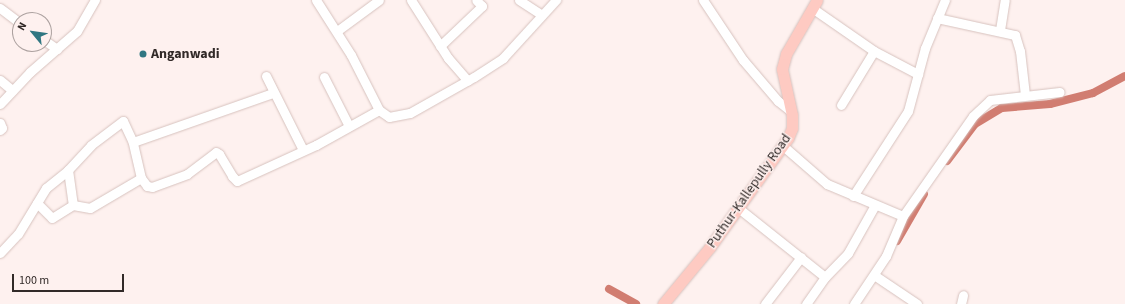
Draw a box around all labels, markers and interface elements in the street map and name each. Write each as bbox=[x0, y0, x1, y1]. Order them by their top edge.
north arrow bbox=[12, 12, 52, 52]
text: N bbox=[14, 20, 30, 33]
place label: Anganwadi bbox=[151, 46, 220, 62]
marker: Anganwadi bbox=[138, 49, 148, 59]
street label: Puthur-Kallepully Road bbox=[703, 131, 795, 251]
scale bar bbox=[14, 266, 126, 292]
text: 100 m bbox=[19, 272, 49, 289]

